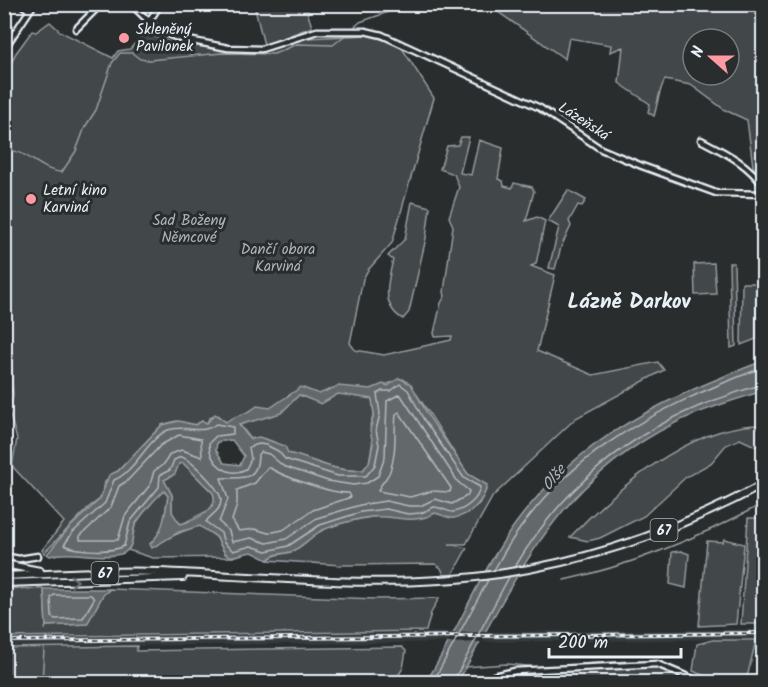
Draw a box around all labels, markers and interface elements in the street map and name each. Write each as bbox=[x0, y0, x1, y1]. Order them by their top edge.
place label: Skleněný Pavilonek bbox=[136, 18, 194, 59]
north arrow bbox=[681, 27, 741, 87]
marker: Skleněný Pavilonek bbox=[117, 31, 131, 45]
text: N bbox=[685, 43, 712, 61]
street label: Lázeňská bbox=[553, 96, 616, 148]
place label: Letní kino Karviná bbox=[43, 179, 107, 220]
marker: Letní kino Karviná bbox=[24, 192, 38, 206]
park label: Sad Boženy Němcové bbox=[152, 209, 227, 250]
park label: Dančí obora Karviná bbox=[241, 238, 315, 279]
district label: Lázně Darkov bbox=[568, 286, 692, 319]
water label: Olše bbox=[536, 458, 574, 497]
road number: 67 bbox=[650, 519, 678, 541]
road number: 67 bbox=[92, 562, 118, 584]
one-way arrow bbox=[69, 574, 78, 587]
scale bar bbox=[549, 621, 681, 659]
text: 200 m bbox=[558, 629, 608, 658]

